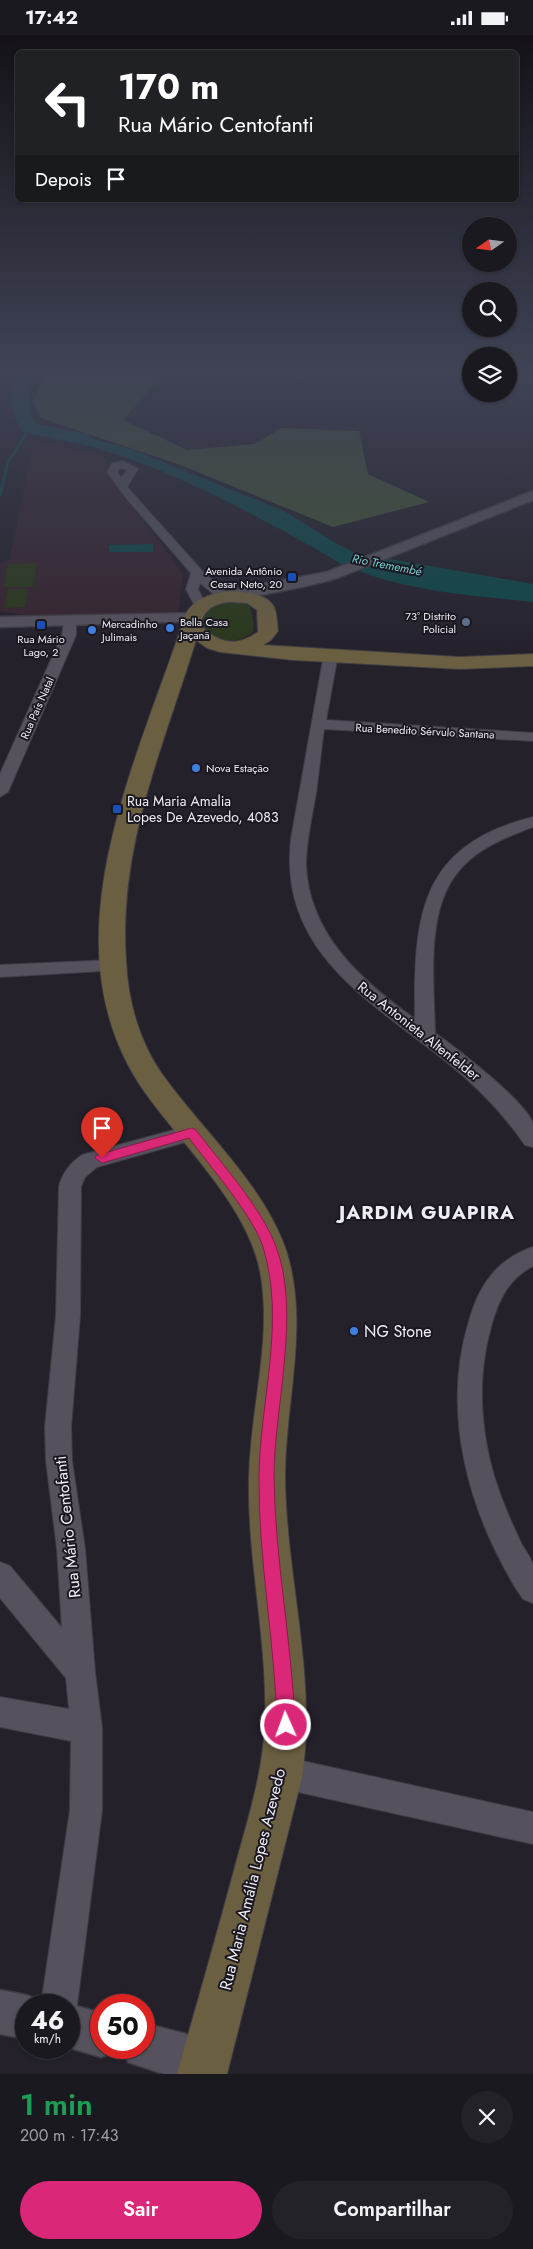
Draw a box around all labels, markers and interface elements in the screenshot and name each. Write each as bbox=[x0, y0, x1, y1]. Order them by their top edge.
text: 17:42 bbox=[25, 4, 78, 31]
text: 170 m bbox=[118, 62, 219, 112]
icon: left bbox=[35, 70, 100, 135]
text: Rua Mário Centofanti bbox=[118, 108, 314, 140]
icon: arrive bbox=[102, 165, 130, 193]
text: Depois bbox=[35, 166, 92, 193]
north arrow bbox=[462, 217, 518, 273]
map controls bbox=[462, 217, 517, 402]
button: search bbox=[462, 282, 517, 337]
button: layers bbox=[462, 347, 517, 402]
water label: Rio Tremembé bbox=[351, 549, 424, 581]
place label: Avenida Antônio Cesar Neto, 20 bbox=[205, 563, 282, 592]
marker: Avenida Antônio Cesar Neto, 20 bbox=[286, 571, 298, 583]
place label: 73º Distrito Policial bbox=[405, 608, 456, 637]
place label: Bella Casa Jaçanã bbox=[178, 614, 228, 643]
place label: Mercadinho Julimais bbox=[100, 616, 157, 645]
marker: 73º Distrito Policial bbox=[460, 616, 472, 628]
marker: Rua Mário Lago, 2 bbox=[35, 619, 47, 631]
marker: Bella Casa Jaçanã bbox=[164, 622, 176, 634]
marker: Mercadinho Julimais bbox=[86, 624, 98, 636]
place label: Rua Mário Lago, 2 bbox=[17, 631, 65, 660]
street label: Rua País Natal bbox=[16, 674, 58, 742]
street label: Rua Benedito Sérvulo Santana bbox=[355, 719, 495, 743]
place label: Nova Estação bbox=[206, 760, 269, 776]
marker: Nova Estação bbox=[190, 762, 202, 774]
place label: Rua Maria Amalia Lopes De Azevedo, 4083 bbox=[127, 791, 279, 827]
marker: Rua Maria Amalia Lopes De Azevedo, 4083 bbox=[111, 803, 123, 815]
street label: Rua Antonieta Altenfelder bbox=[353, 977, 485, 1085]
pin bbox=[81, 1107, 123, 1158]
icon: arrive bbox=[88, 1114, 116, 1142]
district label: JARDIM GUAPIRA bbox=[335, 1199, 515, 1226]
place label: NG Stone bbox=[364, 1320, 432, 1343]
marker: NG Stone bbox=[348, 1325, 360, 1337]
street label: Rua Mário Centofanti bbox=[49, 1455, 86, 1599]
position arrow bbox=[259, 1698, 311, 1750]
street label: Rua Maria Amália Lopes Azevedo bbox=[214, 1766, 291, 1992]
speed limit sign: 50 bbox=[90, 1994, 155, 2059]
text: 46 bbox=[30, 2002, 65, 2038]
text: km/h bbox=[34, 2030, 61, 2048]
text: 1 min bbox=[20, 2083, 93, 2126]
button: close bbox=[461, 2091, 513, 2143]
text: 200 m · 17:43 bbox=[20, 2124, 118, 2147]
button: Sair bbox=[20, 2181, 262, 2239]
button: Compartilhar bbox=[272, 2181, 513, 2239]

